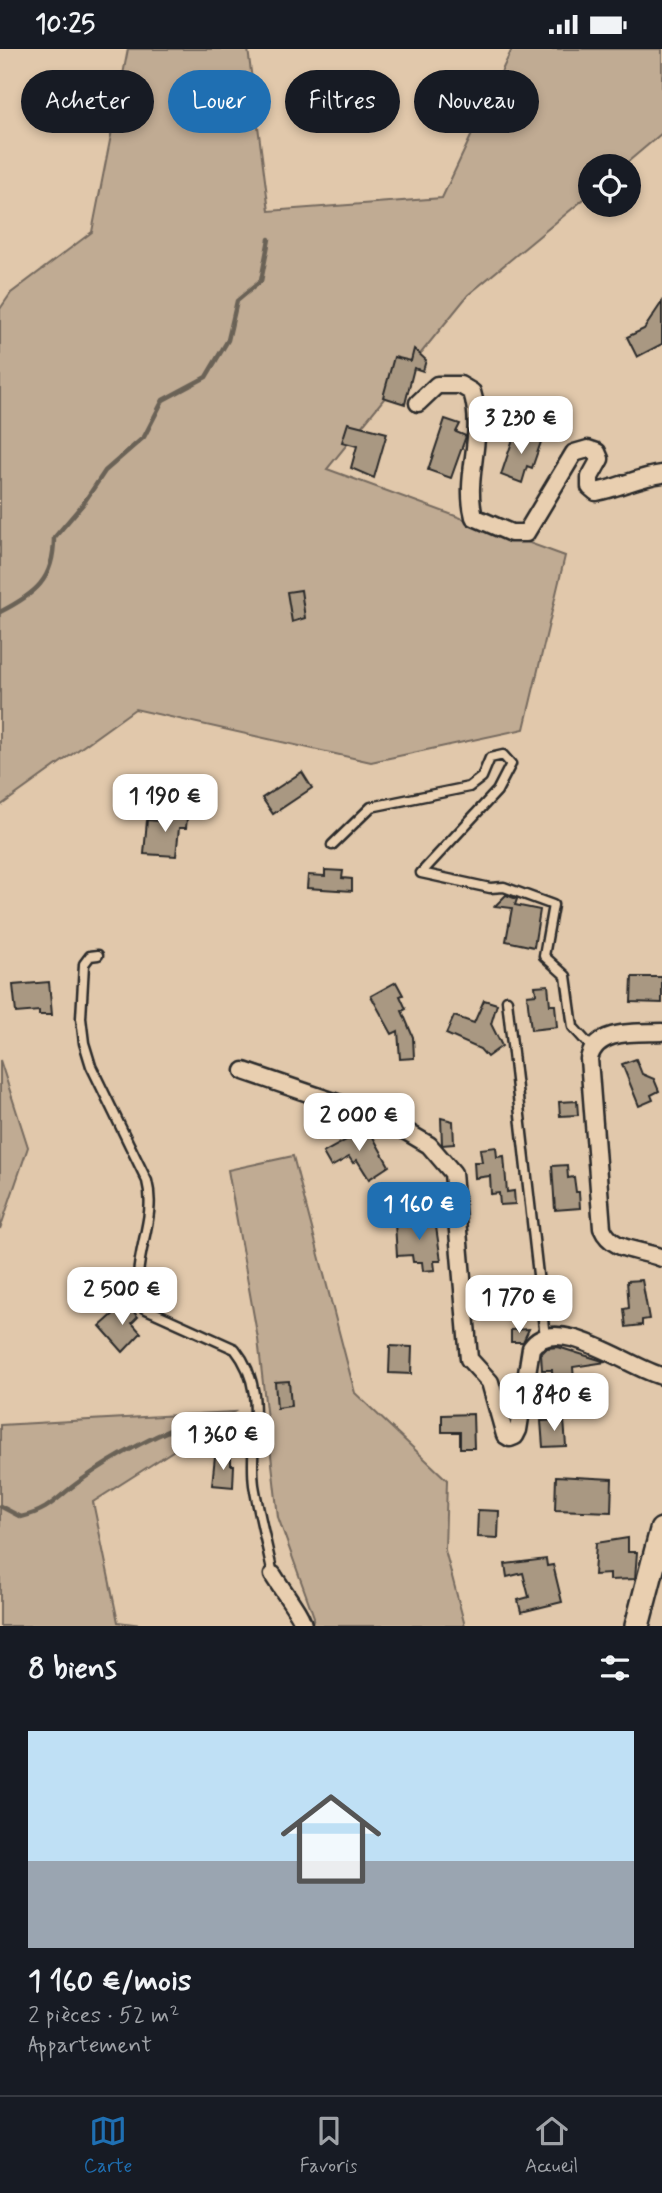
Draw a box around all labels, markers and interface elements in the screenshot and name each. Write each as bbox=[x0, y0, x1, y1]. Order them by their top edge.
text: 10:25 bbox=[35, 8, 95, 42]
chip: Acheter bbox=[21, 70, 154, 133]
chip: Louer bbox=[168, 70, 271, 133]
chip: Filtres bbox=[285, 70, 400, 133]
chip: Nouveau bbox=[414, 70, 539, 133]
map controls bbox=[578, 154, 641, 217]
button: locate bbox=[578, 154, 641, 217]
pin: 3 230 € bbox=[456, 397, 586, 456]
text: 3 230 € bbox=[485, 404, 557, 434]
pin: 1 190 € bbox=[100, 775, 230, 834]
text: 1 190 € bbox=[129, 782, 201, 812]
pin: 2 000 € bbox=[294, 1093, 424, 1153]
text: 2 000 € bbox=[320, 1101, 398, 1131]
pin: 1 160 € bbox=[354, 1183, 484, 1242]
text: 1 160 € bbox=[383, 1190, 455, 1220]
pin: 2 500 € bbox=[57, 1267, 187, 1327]
text: 2 500 € bbox=[83, 1275, 161, 1305]
pin: 1 770 € bbox=[454, 1275, 584, 1335]
text: 1 770 € bbox=[481, 1283, 557, 1313]
pin: 1 840 € bbox=[489, 1373, 619, 1433]
text: 1 840 € bbox=[516, 1381, 592, 1411]
pin: 1 360 € bbox=[158, 1413, 288, 1472]
text: 1 360 € bbox=[187, 1420, 259, 1450]
text: 8 biens bbox=[28, 1649, 117, 1688]
icon: filters bbox=[596, 1649, 634, 1687]
icon: home bbox=[268, 1776, 394, 1902]
text: 1 160 €/mois bbox=[28, 1962, 191, 2001]
text: 2 pièces · 52 m² bbox=[28, 2001, 179, 2031]
text: Appartement bbox=[28, 2031, 152, 2061]
tab: Carte bbox=[84, 2112, 132, 2179]
tab: Favoris bbox=[300, 2112, 357, 2179]
tab: Accueil bbox=[525, 2112, 578, 2179]

